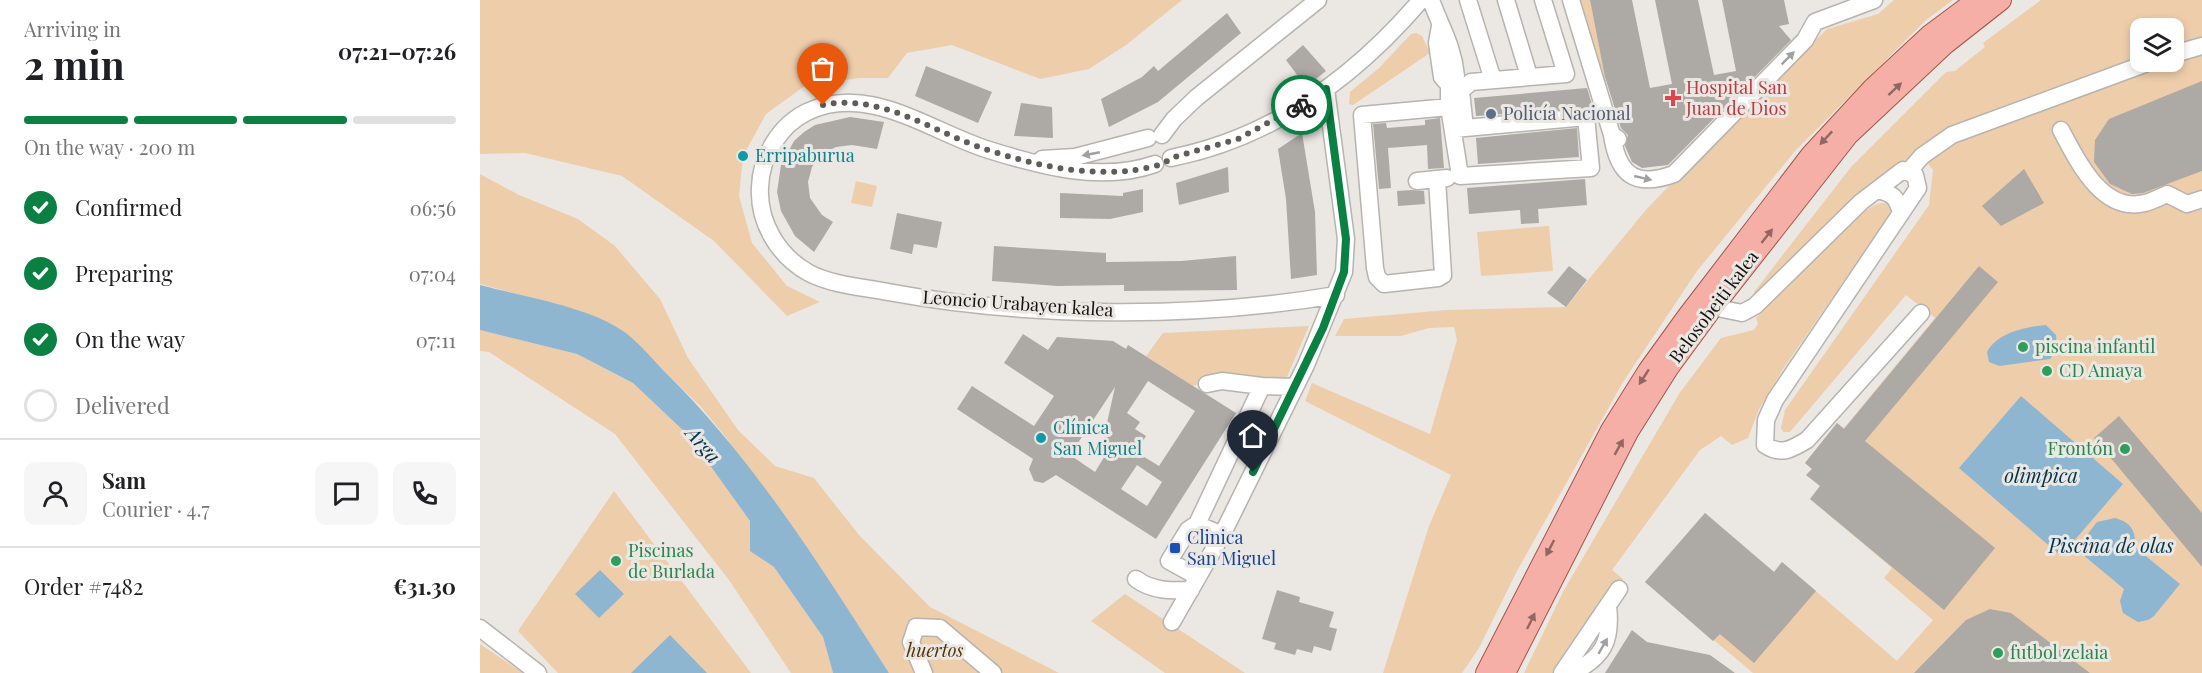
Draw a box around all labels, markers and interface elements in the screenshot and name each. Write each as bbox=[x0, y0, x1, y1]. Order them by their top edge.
text: Arriving in bbox=[24, 15, 121, 42]
map controls bbox=[2130, 18, 2184, 72]
button: layers bbox=[2130, 18, 2184, 72]
text: 07:21–07:26 bbox=[338, 36, 456, 66]
text: 2 min bbox=[24, 38, 125, 90]
pin bbox=[797, 43, 848, 105]
one-way arrow bbox=[1780, 51, 1794, 65]
icon: bag bbox=[806, 52, 839, 85]
courier bbox=[1271, 75, 1331, 135]
place label: Hospital San Juan de Dios bbox=[1685, 75, 1788, 120]
one-way arrow bbox=[1888, 82, 1903, 96]
icon: bike bbox=[1285, 89, 1318, 122]
marker: Hospital San Juan de Dios bbox=[1664, 89, 1682, 107]
place label: Policía Nacional bbox=[1503, 101, 1631, 125]
marker: Policía Nacional bbox=[1484, 107, 1498, 121]
one-way arrow bbox=[1819, 131, 1833, 145]
text: On the way · 200 m bbox=[24, 133, 195, 160]
place label: Erripaburua bbox=[755, 143, 855, 167]
marker: Erripaburua bbox=[736, 149, 750, 163]
one-way arrow bbox=[1082, 150, 1101, 159]
one-way arrow bbox=[1634, 174, 1653, 183]
icon: check bbox=[24, 191, 57, 224]
text: Confirmed bbox=[75, 192, 182, 222]
text: 06:56 bbox=[410, 194, 456, 221]
one-way arrow bbox=[1761, 228, 1774, 244]
street label: Belosobeiti kalea bbox=[1663, 245, 1763, 367]
icon: check bbox=[24, 257, 57, 290]
text: Preparing bbox=[75, 258, 173, 288]
text: 07:04 bbox=[409, 260, 456, 287]
street label: Leoncio Urabayen kalea bbox=[922, 284, 1114, 322]
icon: check bbox=[24, 323, 57, 356]
text: On the way bbox=[75, 324, 185, 354]
text: 07:11 bbox=[416, 326, 456, 353]
place label: piscina infantil bbox=[2035, 334, 2155, 358]
marker: piscina infantil bbox=[2016, 340, 2030, 354]
place label: CD Amaya bbox=[2059, 358, 2142, 382]
marker: CD Amaya bbox=[2040, 364, 2054, 378]
one-way arrow bbox=[1639, 369, 1650, 385]
text: Delivered bbox=[75, 390, 170, 420]
pin bbox=[1227, 410, 1278, 472]
place label: Clínica San Miguel bbox=[1053, 415, 1142, 460]
water label: Arga bbox=[679, 418, 728, 468]
icon: home bbox=[1236, 419, 1269, 452]
marker: Clínica San Miguel bbox=[1034, 431, 1048, 445]
place label: Frontón bbox=[2048, 436, 2113, 460]
one-way arrow bbox=[1614, 439, 1625, 455]
marker: Frontón bbox=[2118, 442, 2132, 456]
water label: olimpica bbox=[2004, 461, 2078, 488]
button: person bbox=[24, 462, 87, 525]
button: chat bbox=[315, 462, 378, 525]
button: phone bbox=[393, 462, 456, 525]
text: Sam bbox=[102, 465, 146, 495]
text: Courier · 4.7 bbox=[102, 495, 210, 522]
place label: Clinica San Miguel bbox=[1187, 525, 1276, 570]
water label: Piscina de olas bbox=[2047, 531, 2174, 558]
place label: Piscinas de Burlada bbox=[628, 538, 715, 583]
one-way arrow bbox=[1545, 539, 1555, 556]
marker: Clinica San Miguel bbox=[1168, 541, 1182, 555]
marker: Piscinas de Burlada bbox=[609, 554, 623, 568]
text: Order #7482 bbox=[24, 571, 143, 601]
text: €31.30 bbox=[393, 571, 456, 601]
one-way arrow bbox=[1527, 612, 1536, 629]
one-way arrow bbox=[1598, 637, 1608, 654]
park label: huertos bbox=[906, 638, 964, 662]
place label: futbol zelaia bbox=[2010, 640, 2108, 664]
marker: futbol zelaia bbox=[1991, 646, 2005, 660]

